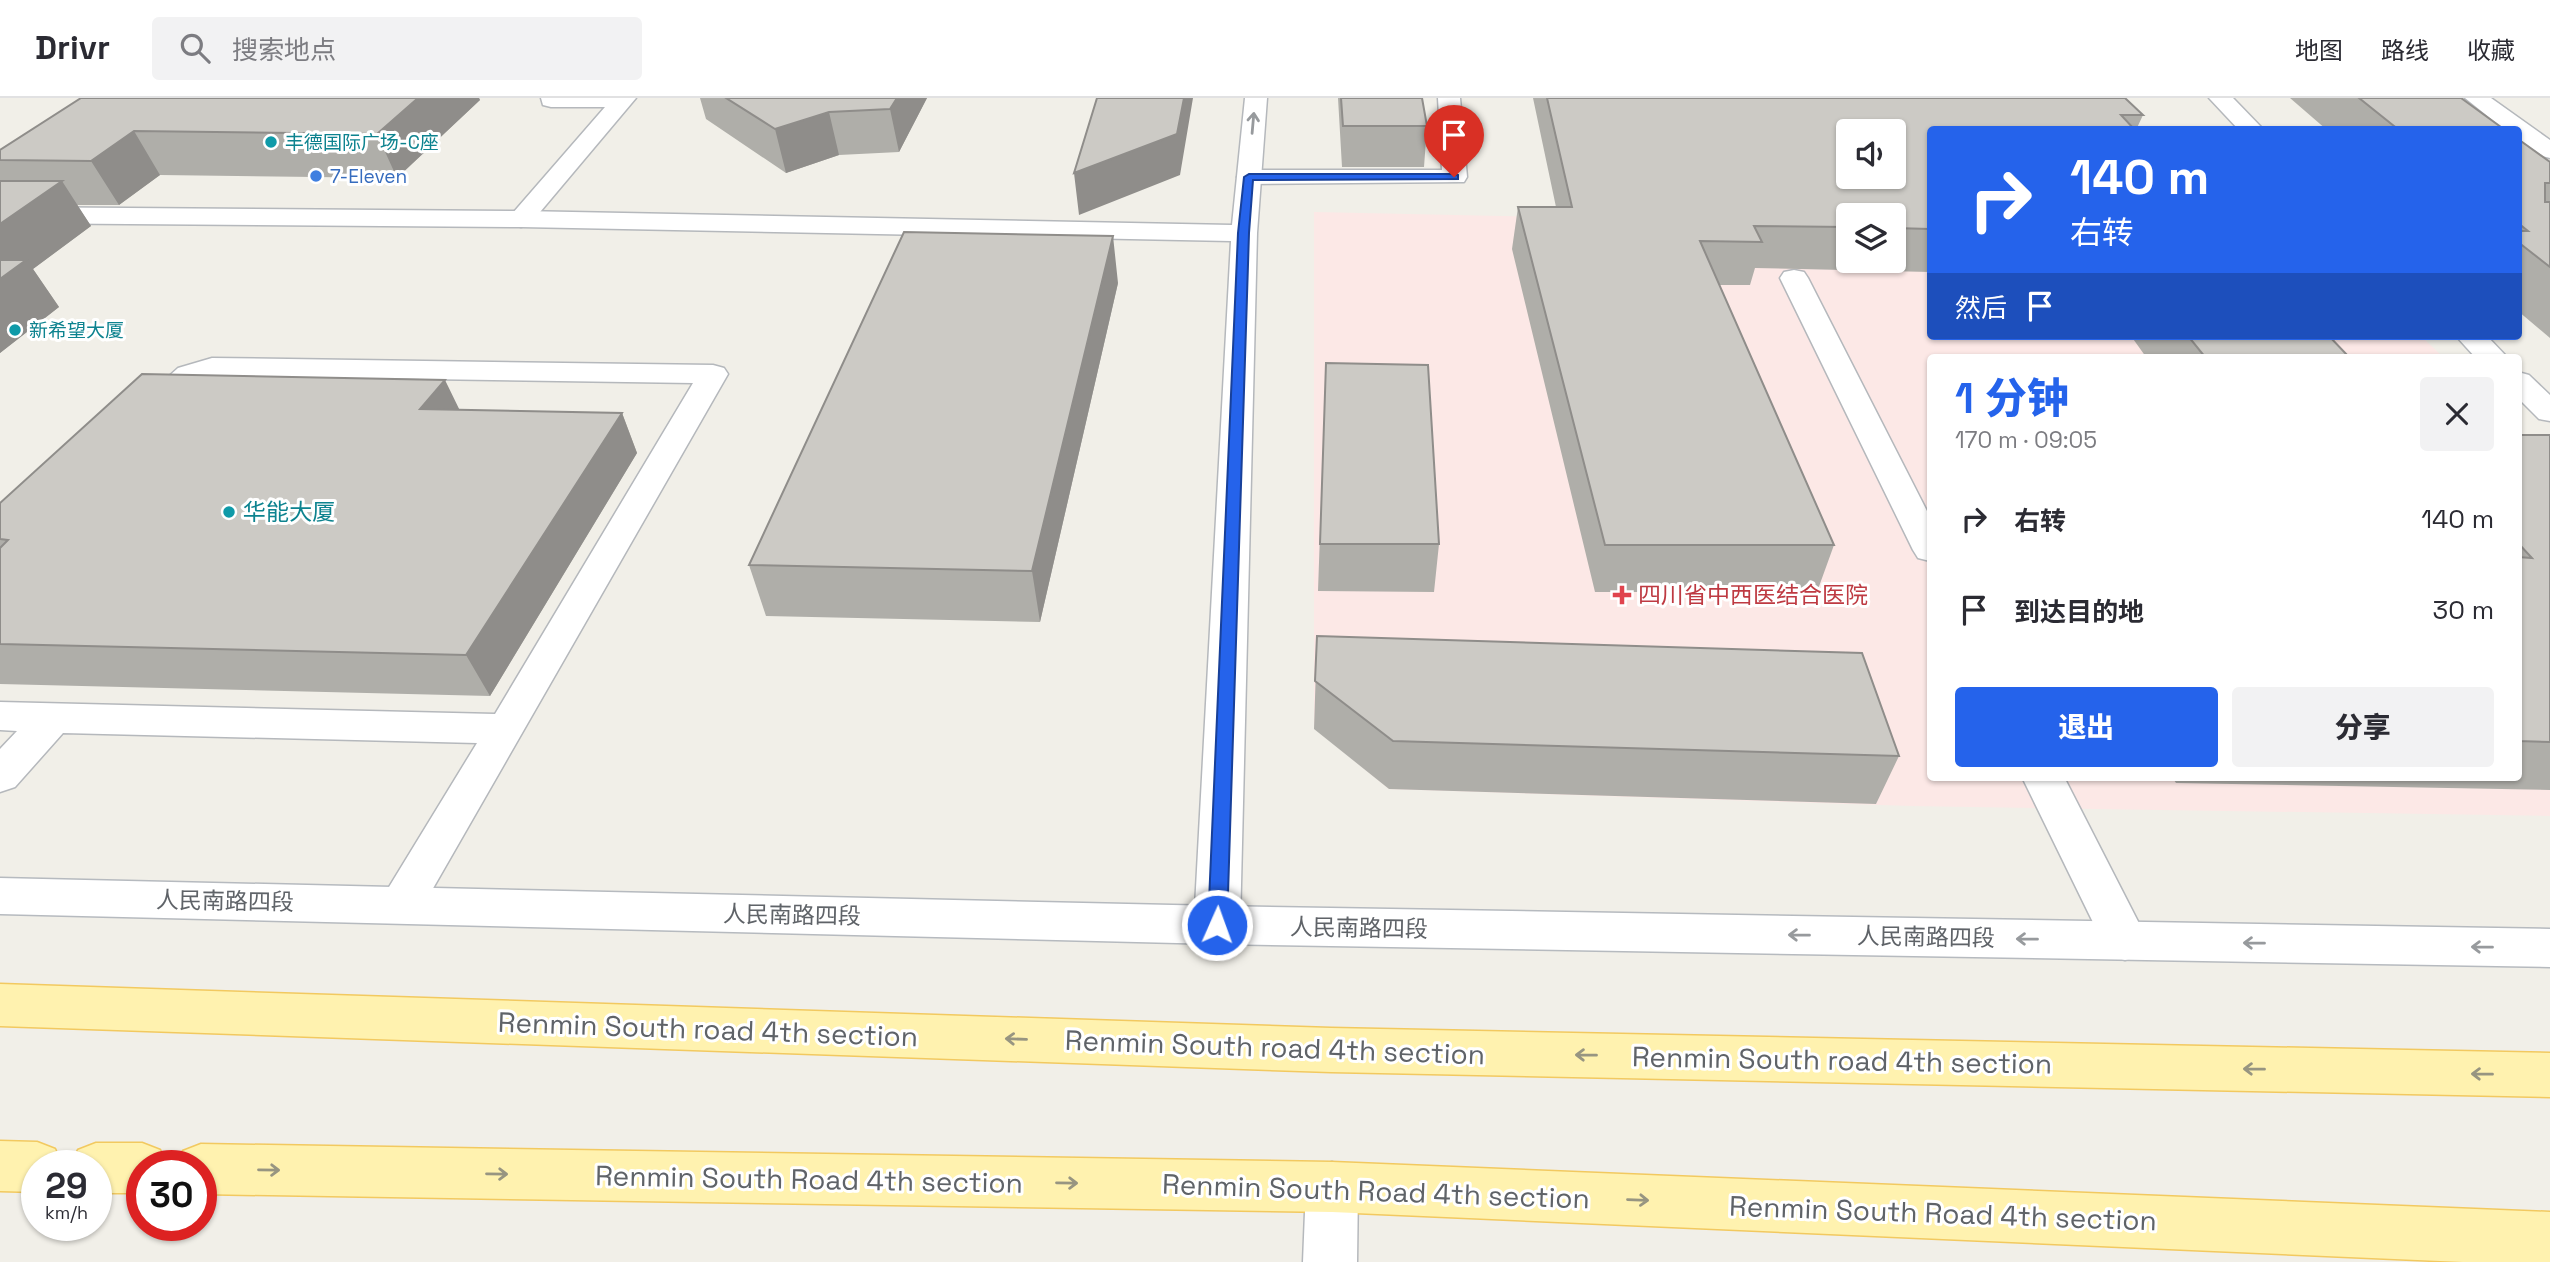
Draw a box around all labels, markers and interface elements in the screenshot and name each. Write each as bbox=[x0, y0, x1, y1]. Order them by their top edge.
search box bbox=[152, 17, 642, 80]
text: Drivr bbox=[35, 27, 110, 69]
icon: search bbox=[176, 29, 214, 67]
text: 搜索地点 bbox=[232, 33, 336, 67]
text: 地图 bbox=[2295, 35, 2343, 66]
text: 路线 bbox=[2381, 35, 2429, 66]
text: 收藏 bbox=[2467, 35, 2515, 66]
pin bbox=[1424, 105, 1484, 177]
one-way arrow bbox=[1247, 112, 1260, 135]
icon: arrive bbox=[1435, 116, 1473, 154]
map controls bbox=[1836, 119, 1906, 273]
button: sound bbox=[1836, 119, 1906, 189]
place label: 丰德国际广场-C座 bbox=[285, 130, 439, 155]
marker: 丰德国际广场-C座 bbox=[263, 134, 279, 150]
text: 140 m bbox=[2070, 146, 2209, 208]
icon: right bbox=[1955, 154, 2046, 245]
place label: 7-Eleven bbox=[330, 164, 407, 189]
marker: 7-Eleven bbox=[308, 168, 324, 184]
button: layers bbox=[1836, 203, 1906, 273]
text: 右转 bbox=[2070, 213, 2134, 253]
icon: arrive bbox=[2021, 287, 2059, 325]
text: 然后 bbox=[1955, 291, 2007, 325]
place label: 新希望大厦 bbox=[29, 318, 124, 343]
marker: 新希望大厦 bbox=[7, 322, 23, 338]
text: 1 分钟 bbox=[1955, 372, 2069, 425]
button: close bbox=[2420, 377, 2494, 451]
text: 170 m · 09:05 bbox=[1955, 425, 2097, 455]
place label: 华能大厦 bbox=[243, 497, 335, 527]
icon: right bbox=[1955, 500, 1993, 538]
text: 140 m bbox=[2421, 502, 2494, 536]
marker: 华能大厦 bbox=[221, 504, 237, 520]
text: 右转 bbox=[2014, 504, 2066, 538]
place label: 四川省中西医结合医院 bbox=[1638, 580, 1868, 610]
marker: 四川省中西医结合医院 bbox=[1612, 585, 1632, 605]
icon: arrive bbox=[1955, 591, 1993, 629]
text: 30 m bbox=[2433, 593, 2494, 627]
text: 到达目的地 bbox=[2014, 595, 2144, 629]
button: 退出 bbox=[1955, 687, 2218, 767]
button: 分享 bbox=[2232, 687, 2494, 767]
street label: 人民南路四段 bbox=[156, 885, 294, 917]
position arrow bbox=[1180, 888, 1254, 962]
street label: 人民南路四段 bbox=[723, 899, 861, 931]
street label: 人民南路四段 bbox=[1290, 912, 1428, 944]
street label: 人民南路四段 bbox=[1857, 921, 1995, 953]
one-way arrow bbox=[1788, 928, 1811, 942]
one-way arrow bbox=[2016, 932, 2039, 946]
one-way arrow bbox=[2243, 936, 2266, 950]
one-way arrow bbox=[2471, 940, 2494, 953]
street label: Renmin South road 4th section bbox=[497, 1004, 919, 1054]
street label: Renmin South road 4th section bbox=[1064, 1022, 1486, 1072]
one-way arrow bbox=[1004, 1033, 1027, 1046]
street label: Renmin South road 4th section bbox=[1632, 1038, 2052, 1082]
one-way arrow bbox=[1575, 1048, 1598, 1062]
one-way arrow bbox=[2243, 1062, 2266, 1076]
one-way arrow bbox=[2471, 1067, 2494, 1081]
speed limit sign: 30 bbox=[126, 1150, 217, 1241]
street label: Renmin South Road 4th section bbox=[595, 1157, 1023, 1201]
one-way arrow bbox=[258, 1163, 281, 1177]
text: 29 bbox=[45, 1164, 88, 1208]
street label: Renmin South Road 4th section bbox=[1162, 1166, 1590, 1216]
one-way arrow bbox=[485, 1167, 508, 1181]
one-way arrow bbox=[1056, 1176, 1079, 1189]
street label: Renmin South Road 4th section bbox=[1729, 1188, 2157, 1238]
one-way arrow bbox=[1626, 1193, 1649, 1206]
text: km/h bbox=[45, 1201, 88, 1224]

